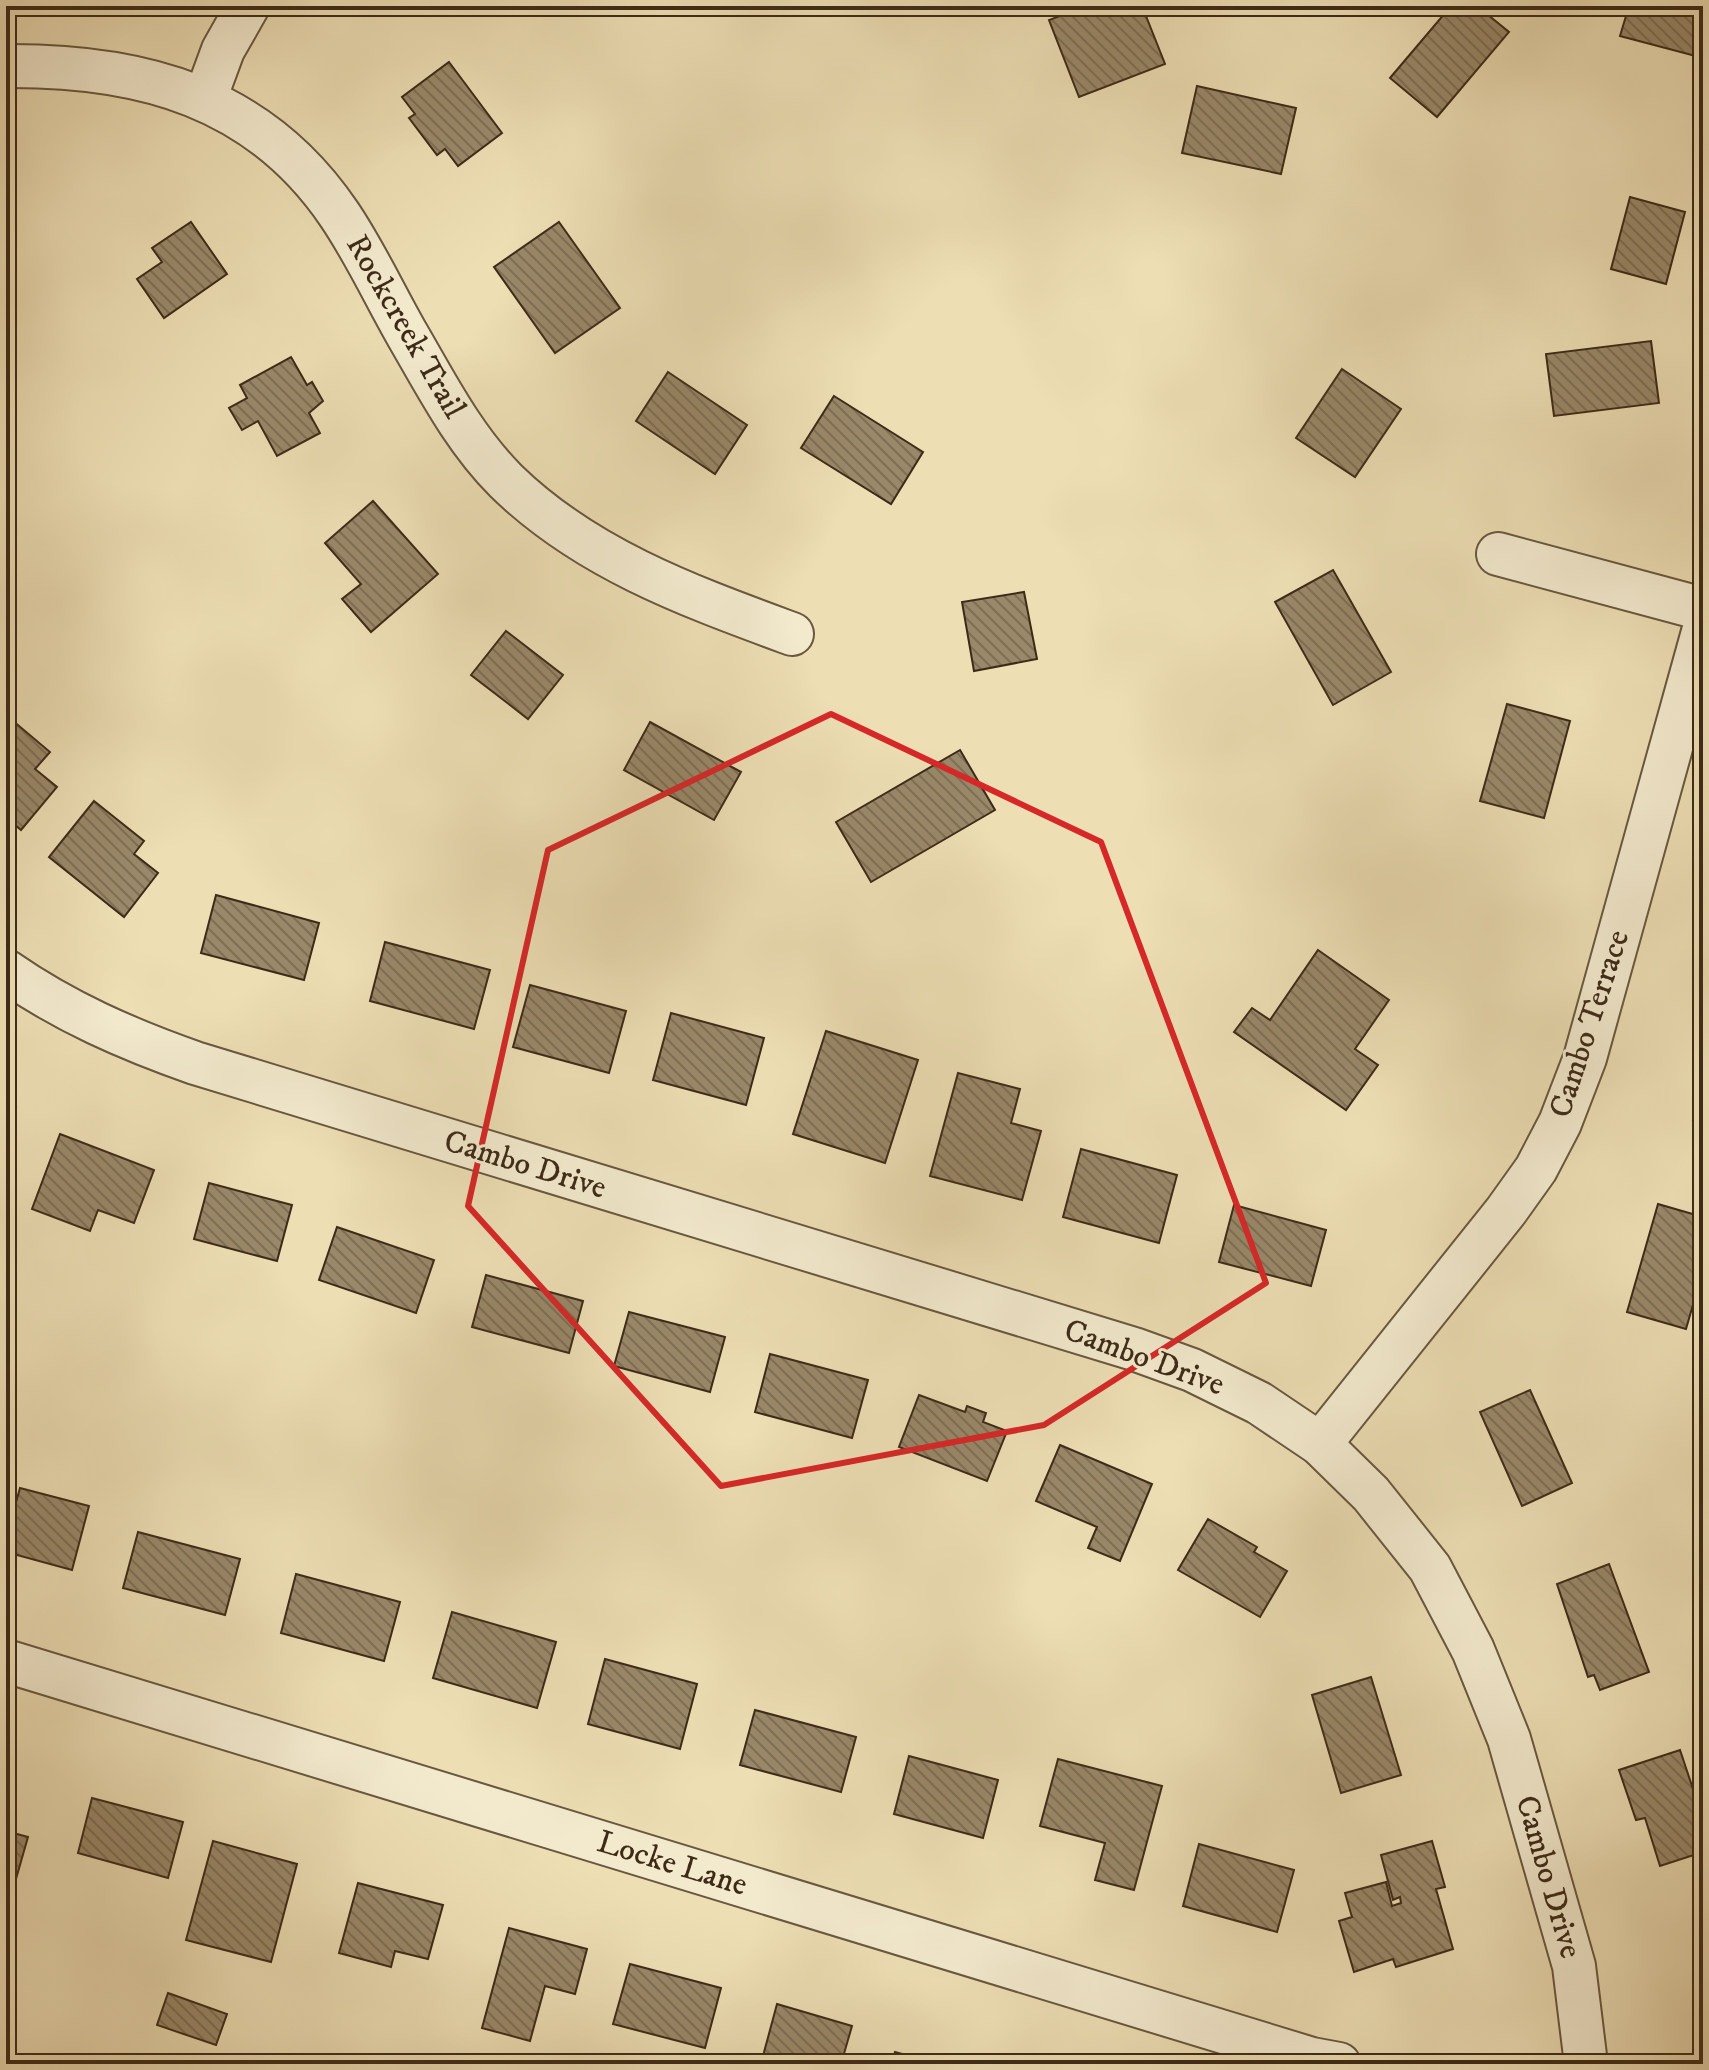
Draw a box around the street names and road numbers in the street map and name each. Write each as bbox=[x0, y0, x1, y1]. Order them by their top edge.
street label: Rockcreek Trail bbox=[336, 228, 474, 426]
street label: Cambo Terrace bbox=[1541, 925, 1639, 1123]
street label: Cambo Drive bbox=[439, 1121, 611, 1209]
street label: Cambo Drive bbox=[1058, 1311, 1230, 1405]
street label: Cambo Drive bbox=[1506, 1791, 1590, 1963]
street label: Locke Lane bbox=[592, 1822, 752, 1906]

